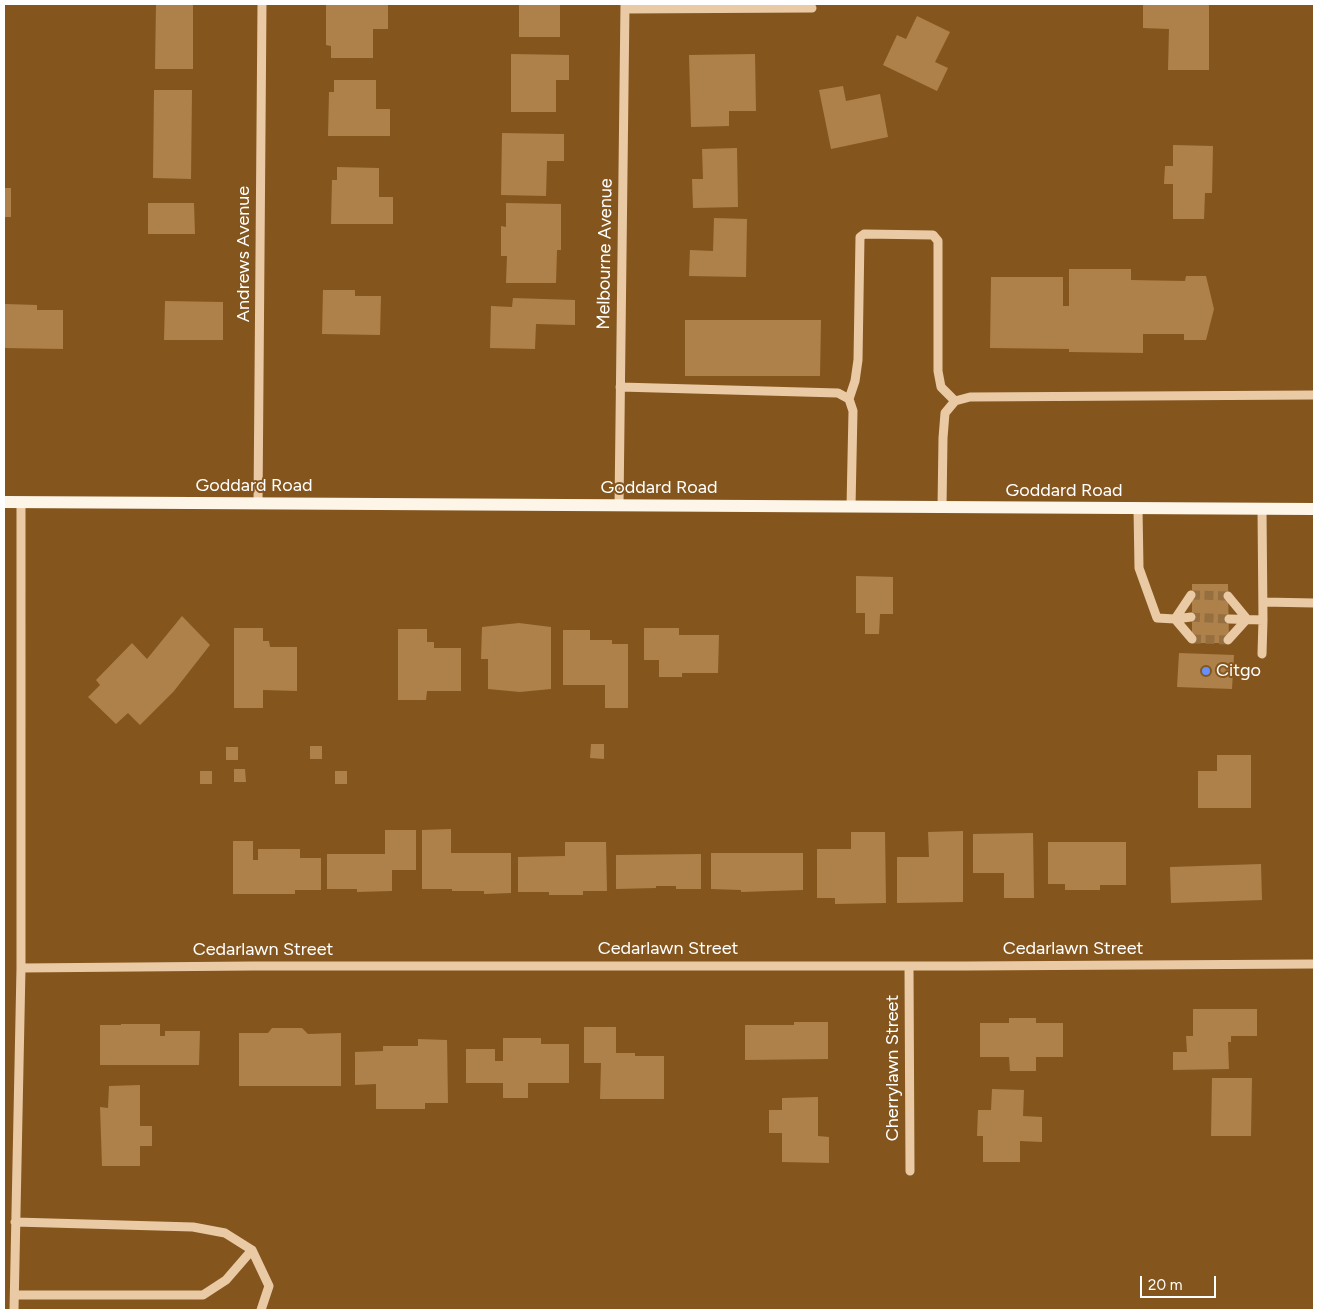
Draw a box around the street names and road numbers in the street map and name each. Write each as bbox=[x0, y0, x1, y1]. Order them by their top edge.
street label: Melbourne Avenue bbox=[593, 178, 617, 330]
street label: Andrews Avenue bbox=[233, 186, 255, 322]
street label: Goddard Road bbox=[196, 475, 312, 497]
street label: Goddard Road bbox=[601, 477, 717, 499]
street label: Goddard Road bbox=[1006, 480, 1122, 502]
street label: Cedarlawn Street bbox=[598, 938, 738, 960]
street label: Cedarlawn Street bbox=[1003, 938, 1143, 960]
street label: Cedarlawn Street bbox=[193, 939, 333, 961]
street label: Cherrylawn Street bbox=[882, 995, 904, 1141]

